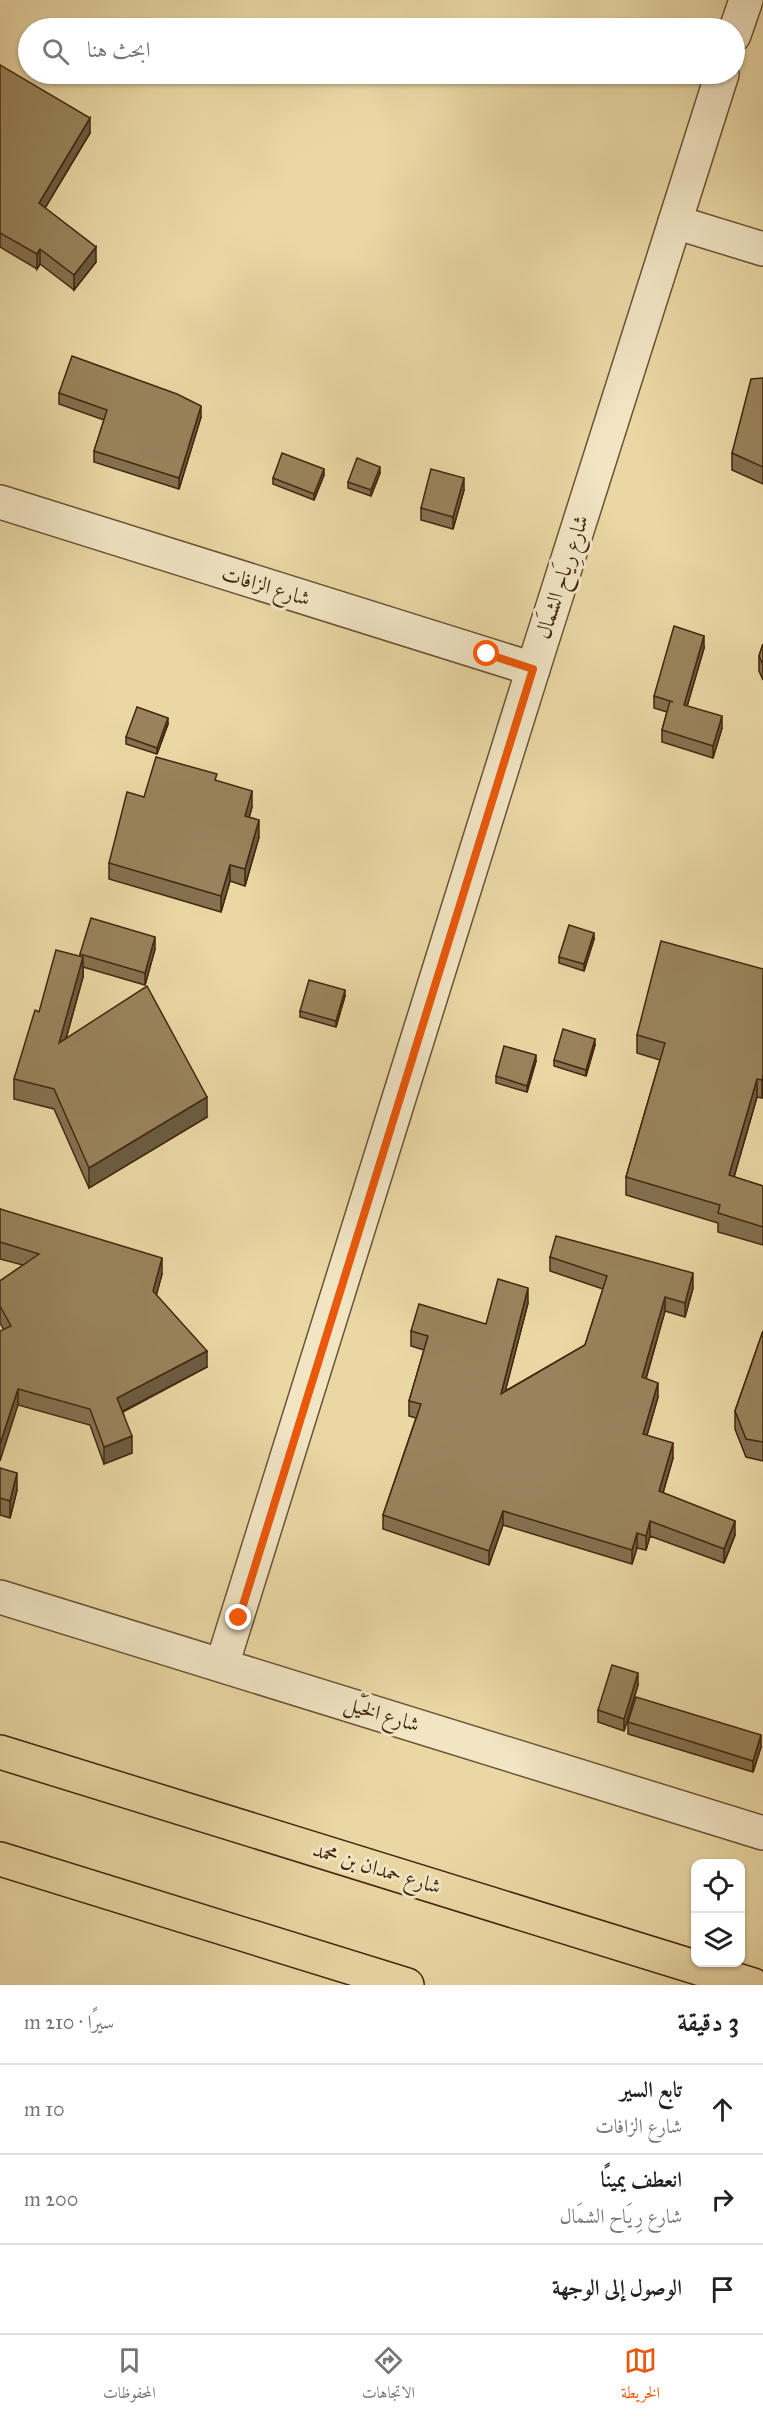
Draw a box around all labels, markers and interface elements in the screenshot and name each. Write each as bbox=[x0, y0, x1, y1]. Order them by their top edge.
search box bbox=[18, 18, 745, 84]
icon: search bbox=[39, 35, 72, 68]
text: ابحث هنا bbox=[87, 36, 150, 63]
street label: شارع رِيَاح الشمَال bbox=[528, 511, 600, 644]
street label: شارع الزافات bbox=[217, 560, 313, 617]
route start bbox=[473, 640, 499, 666]
route end bbox=[225, 1604, 251, 1630]
street label: شارع الخَيْل bbox=[340, 1687, 424, 1743]
street label: شارع حمدان بن محمد bbox=[308, 1836, 444, 1905]
map controls bbox=[691, 1859, 745, 1967]
button: locate bbox=[691, 1859, 745, 1913]
button: layers bbox=[691, 1913, 745, 1967]
text: 3 دقيقة bbox=[678, 2006, 739, 2038]
text: سيرًا · 210 m bbox=[24, 2010, 114, 2034]
text: تابع السير bbox=[620, 2076, 682, 2103]
icon: ahead bbox=[706, 2093, 739, 2126]
text: 10 m bbox=[24, 2097, 65, 2121]
text: شارع الزافات bbox=[595, 2114, 682, 2138]
text: انعطف يمينًا bbox=[601, 2166, 682, 2193]
icon: right bbox=[706, 2183, 739, 2216]
text: 200 m bbox=[24, 2187, 78, 2211]
text: شارع رِيَاح الشمَال bbox=[559, 2204, 682, 2228]
icon: arrive bbox=[706, 2273, 739, 2306]
text: الوصول إلى الوجهة bbox=[552, 2274, 682, 2301]
tab: المحفوظات bbox=[103, 2344, 156, 2408]
tab: الاتجاهات bbox=[362, 2344, 415, 2408]
tab: الخريطة bbox=[621, 2344, 660, 2408]

